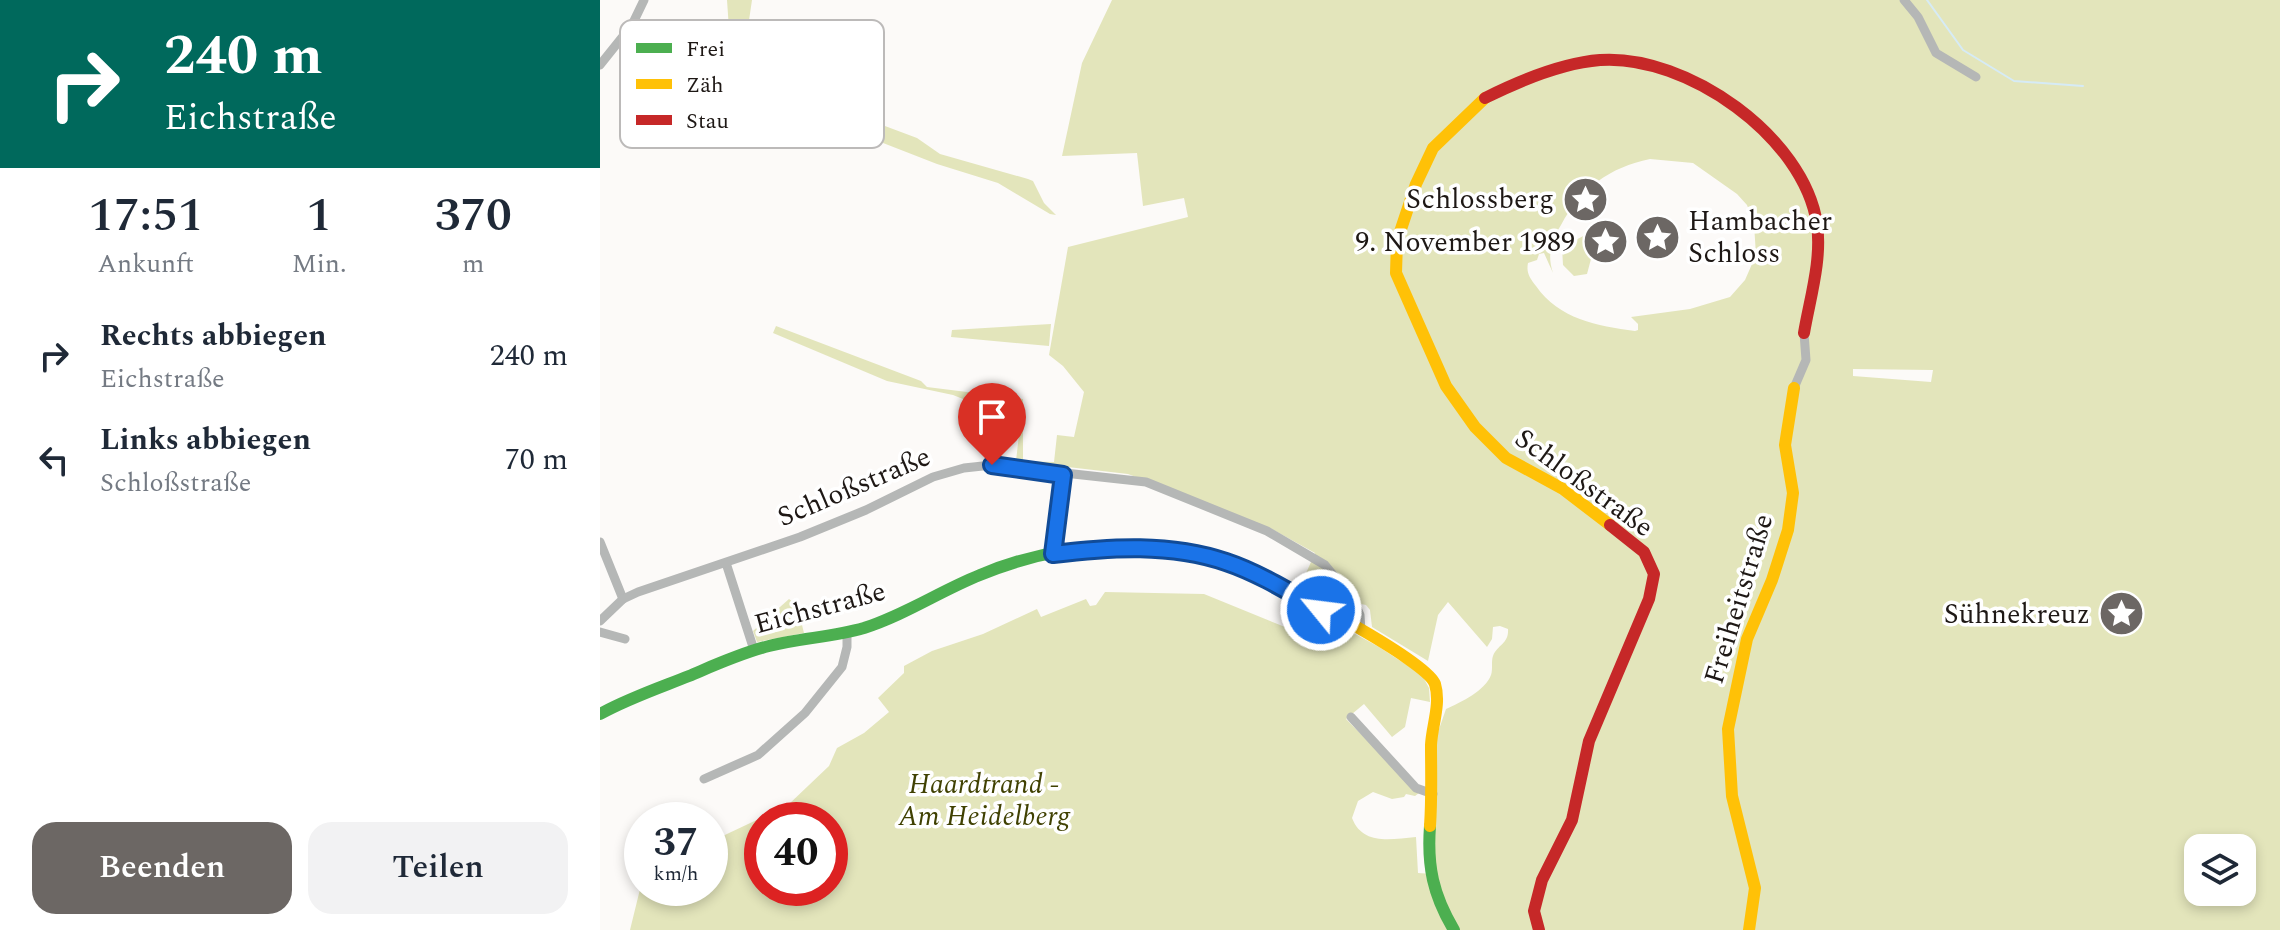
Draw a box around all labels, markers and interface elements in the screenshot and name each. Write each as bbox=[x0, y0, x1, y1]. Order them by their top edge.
text: 240 m bbox=[164, 14, 323, 99]
legend bbox=[620, 20, 884, 148]
icon: right bbox=[32, 32, 136, 136]
text: Frei bbox=[686, 33, 725, 66]
text: Zäh bbox=[686, 69, 724, 102]
text: Eichstraße bbox=[164, 91, 337, 146]
text: Stau bbox=[686, 105, 729, 138]
place icon: Schlossberg bbox=[1561, 175, 1609, 223]
place label: Schlossberg bbox=[1406, 178, 1554, 221]
text: 17:51 bbox=[88, 179, 204, 252]
text: 1 bbox=[306, 179, 332, 252]
text: 370 bbox=[435, 179, 512, 252]
place label: Hambacher Schloss bbox=[1688, 200, 1832, 275]
place icon: Hambacher Schloss bbox=[1633, 213, 1681, 261]
place icon: 9. November 1989 bbox=[1582, 218, 1630, 266]
place label: 9. November 1989 bbox=[1355, 221, 1575, 264]
text: Ankunft bbox=[98, 244, 194, 284]
text: Min. bbox=[292, 244, 346, 284]
text: m bbox=[462, 244, 484, 284]
text: Rechts abbiegen bbox=[100, 313, 327, 359]
text: 240 m bbox=[490, 333, 568, 379]
icon: right bbox=[32, 334, 76, 378]
text: Eichstraße bbox=[100, 359, 225, 399]
pin bbox=[958, 383, 1026, 465]
icon: arrive bbox=[970, 395, 1014, 439]
text: Links abbiegen bbox=[100, 417, 311, 463]
street label: Schloßstraße bbox=[1505, 418, 1663, 548]
street label: Schloßstraße bbox=[771, 435, 937, 539]
text: 70 m bbox=[505, 437, 568, 483]
icon: left bbox=[32, 438, 76, 482]
text: Schloßstraße bbox=[100, 463, 251, 503]
street label: Freiheitstraße bbox=[1693, 509, 1785, 689]
position arrow bbox=[1279, 568, 1363, 652]
street label: Eichstraße bbox=[750, 570, 890, 646]
place icon: Sühnekreuz bbox=[2097, 590, 2145, 638]
place label: Sühnekreuz bbox=[1944, 593, 2090, 636]
park label: Haardtrand - Am Heidelberg bbox=[897, 763, 1071, 838]
speed limit sign: 40 bbox=[744, 802, 848, 906]
text: 37 bbox=[654, 813, 698, 874]
button: Beenden bbox=[32, 822, 292, 914]
button: Teilen bbox=[308, 822, 568, 914]
map controls bbox=[2184, 834, 2256, 906]
button: layers bbox=[2184, 834, 2256, 906]
text: km/h bbox=[654, 859, 699, 889]

